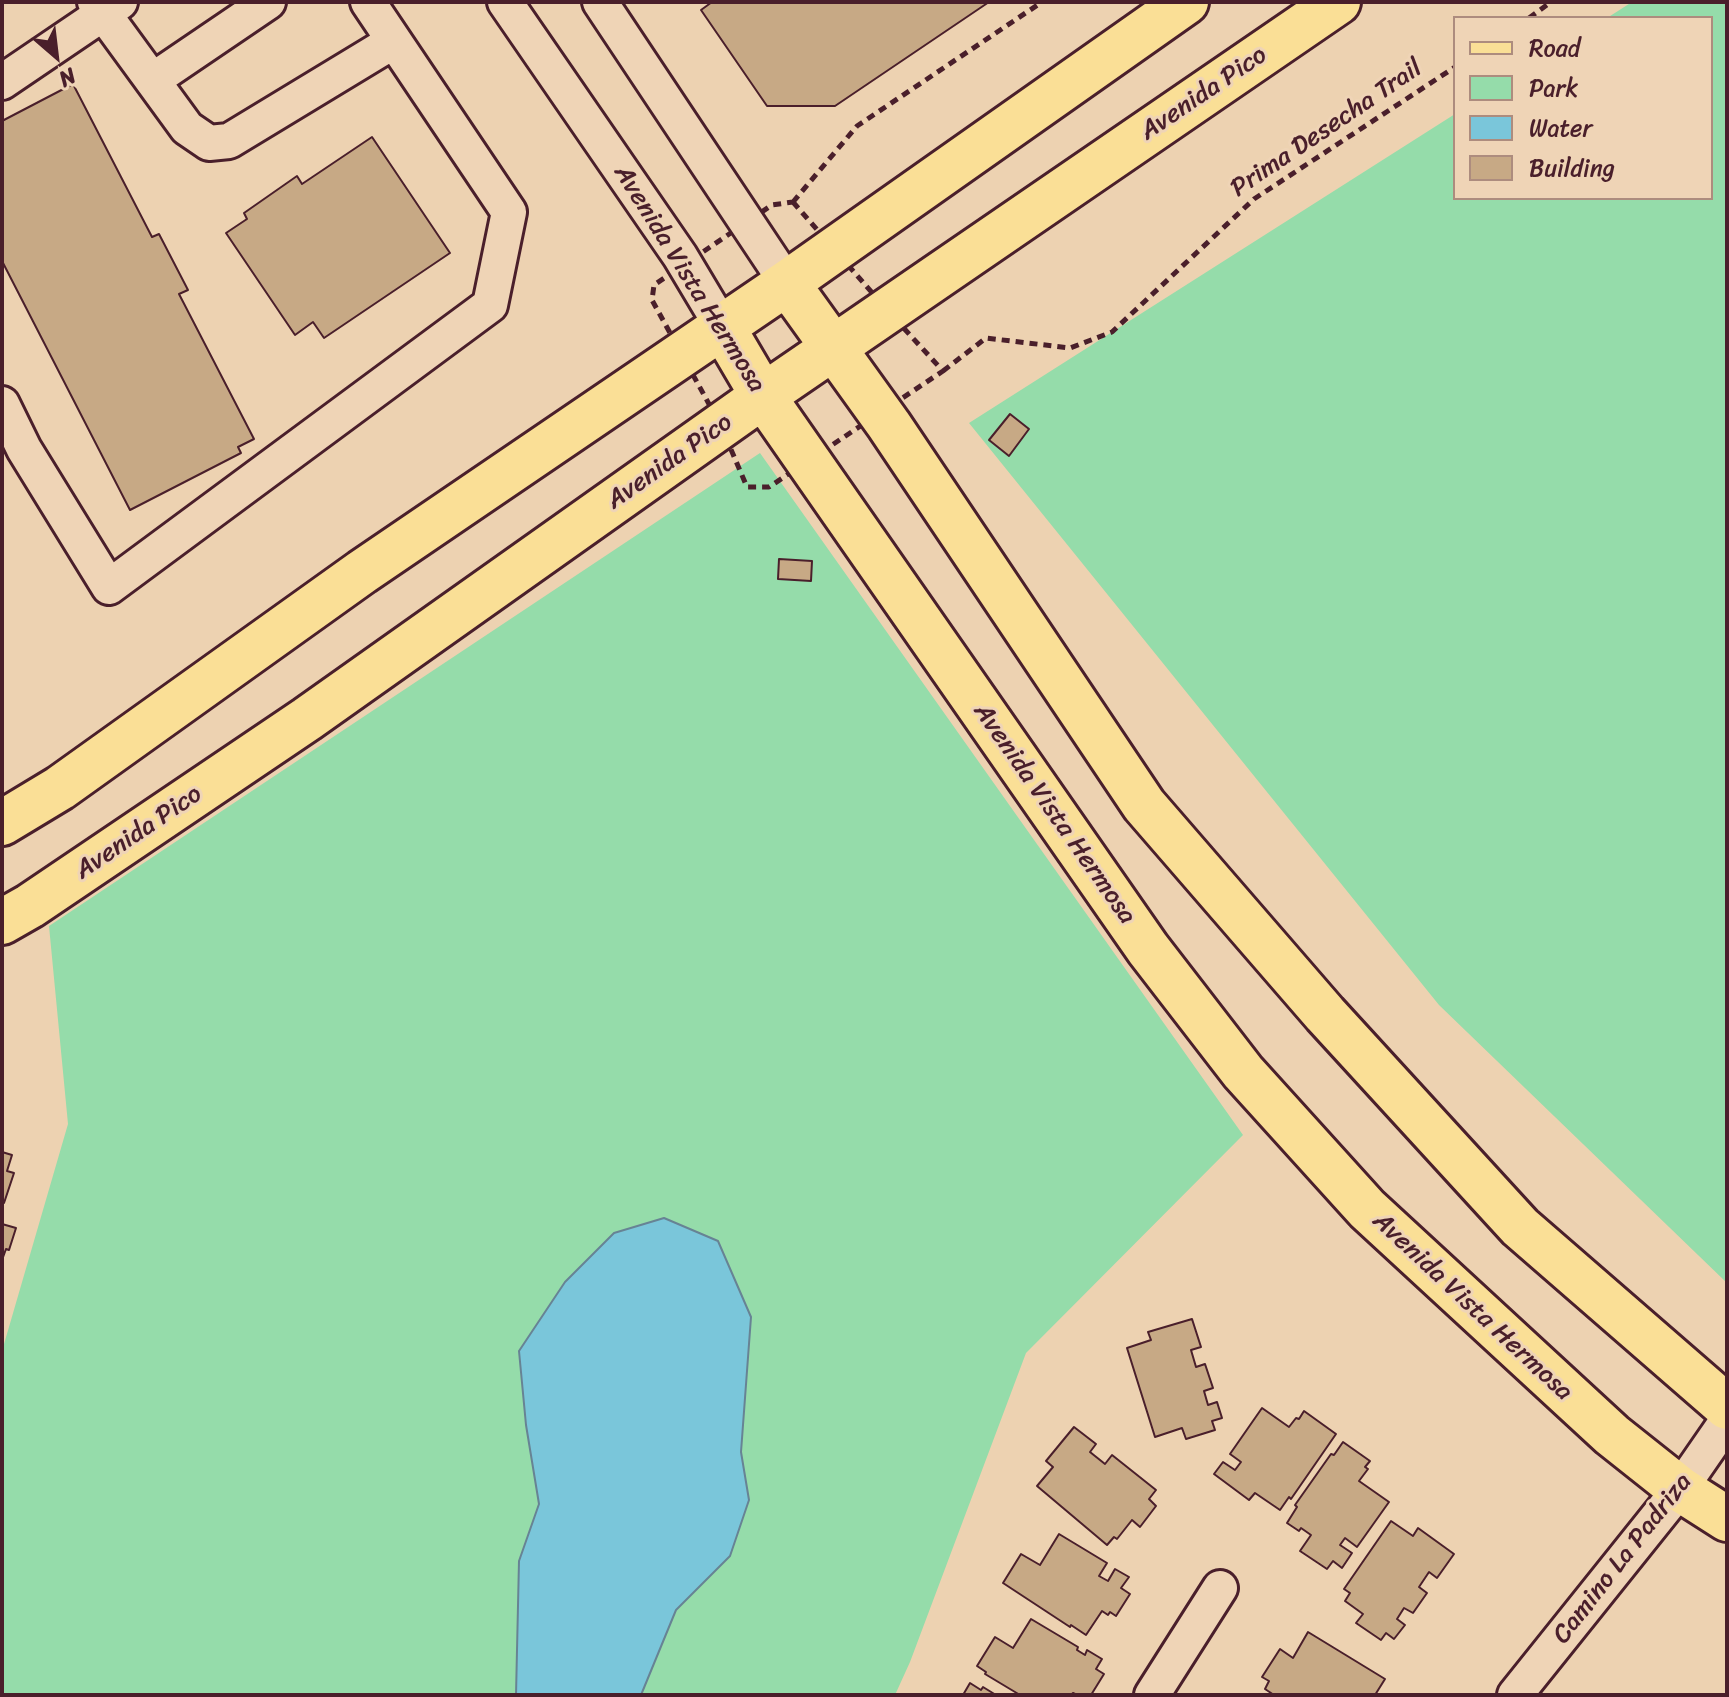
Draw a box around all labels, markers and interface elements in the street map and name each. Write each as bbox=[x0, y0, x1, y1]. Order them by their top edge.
north arrow bbox=[16, 16, 96, 96]
legend bbox=[1453, 16, 1713, 200]
text: Road bbox=[1529, 27, 1580, 69]
street label: Avenida Pico bbox=[1135, 40, 1273, 148]
street label: Prima Desecha Trail bbox=[1225, 53, 1429, 205]
text: N bbox=[52, 57, 83, 98]
text: Park bbox=[1529, 67, 1578, 109]
text: Water bbox=[1529, 107, 1592, 149]
text: Building bbox=[1529, 147, 1615, 189]
street label: Avenida Vista Hermosa bbox=[606, 160, 772, 398]
street label: Avenida Pico bbox=[601, 407, 739, 517]
street label: Avenida Vista Hermosa bbox=[966, 698, 1142, 930]
street label: Avenida Pico bbox=[70, 779, 208, 887]
street label: Avenida Vista Hermosa bbox=[1365, 1206, 1579, 1408]
street label: Camino La Padriza bbox=[1547, 1468, 1699, 1650]

